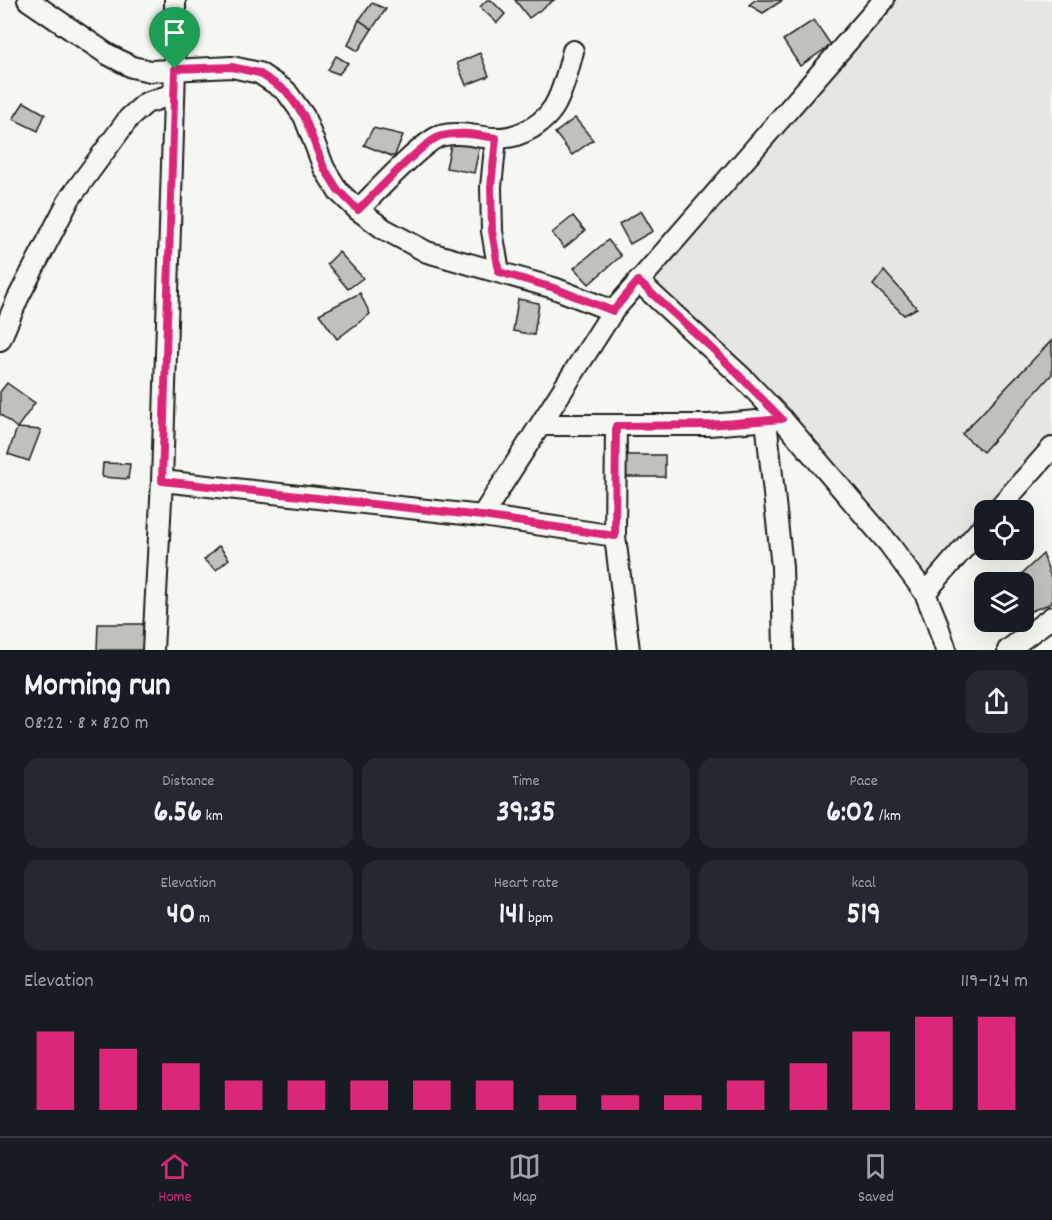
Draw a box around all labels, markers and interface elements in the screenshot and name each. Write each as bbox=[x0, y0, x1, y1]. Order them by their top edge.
pin bbox=[149, 7, 200, 69]
icon: arrive bbox=[158, 16, 191, 49]
map controls bbox=[974, 500, 1034, 632]
button: locate bbox=[974, 500, 1034, 560]
button: layers bbox=[974, 572, 1034, 632]
text: Morning run bbox=[24, 664, 171, 711]
button: share bbox=[965, 670, 1028, 733]
text: 08:22 · 8 × 820 m bbox=[24, 710, 148, 738]
text: Distance bbox=[162, 770, 214, 793]
text: Time bbox=[512, 770, 540, 793]
text: Pace bbox=[850, 770, 878, 793]
text: 6.56 bbox=[154, 793, 202, 836]
text: 39:35 bbox=[496, 793, 556, 836]
text: 6:02 bbox=[826, 793, 875, 836]
text: km bbox=[202, 805, 223, 828]
text: /km bbox=[875, 805, 901, 828]
text: Elevation bbox=[161, 872, 216, 895]
text: Heart rate bbox=[494, 872, 558, 895]
text: kcal bbox=[852, 872, 876, 895]
text: 40 bbox=[167, 895, 195, 938]
text: 141 bbox=[499, 895, 524, 938]
text: 519 bbox=[847, 895, 881, 938]
text: m bbox=[195, 907, 210, 930]
text: bpm bbox=[524, 907, 553, 930]
text: Elevation bbox=[24, 968, 94, 996]
text: 119–124 m bbox=[960, 968, 1028, 996]
tab: Home bbox=[158, 1150, 192, 1209]
tab: Map bbox=[508, 1150, 541, 1209]
tab: Saved bbox=[858, 1150, 894, 1209]

